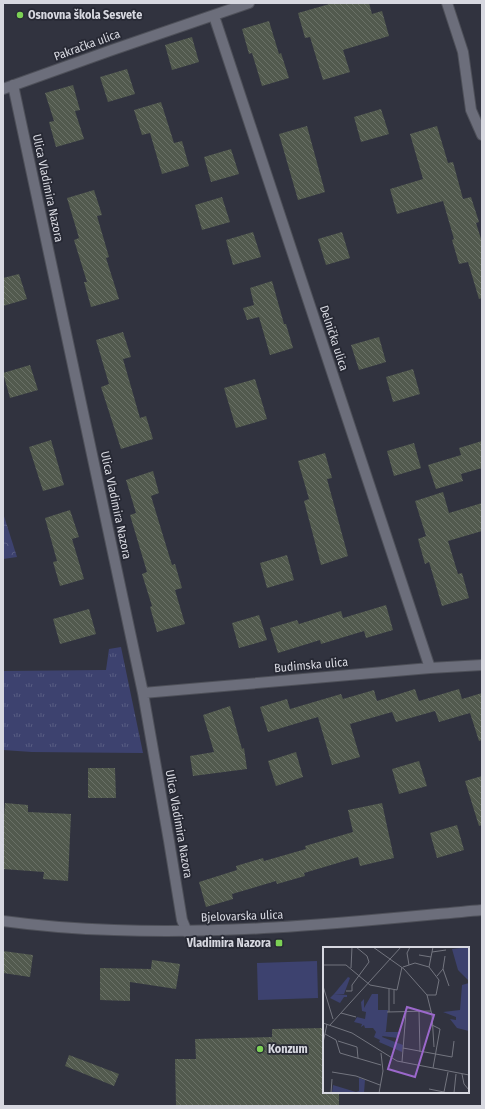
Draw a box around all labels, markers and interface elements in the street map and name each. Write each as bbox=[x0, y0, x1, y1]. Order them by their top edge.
place label: Osnovna škola Sesvete bbox=[28, 8, 142, 22]
marker: Osnovna škola Sesvete bbox=[15, 10, 25, 20]
street label: Pakračka ulica bbox=[52, 27, 122, 63]
street label: Ulica Vladimira Nazora bbox=[30, 133, 66, 243]
street label: Delnička ulica bbox=[317, 303, 351, 373]
street label: Ulica Vladimira Nazora bbox=[98, 450, 134, 560]
street label: Budimska ulica bbox=[273, 655, 349, 675]
street label: Ulica Vladimira Nazora bbox=[163, 769, 195, 880]
street label: Bjelovarska ulica bbox=[200, 908, 284, 924]
place label: Vladimira Nazora bbox=[186, 936, 271, 950]
marker: Vladimira Nazora bbox=[274, 938, 284, 948]
inset map bbox=[323, 947, 469, 1093]
place label: Konzum bbox=[268, 1042, 308, 1056]
marker: Konzum bbox=[255, 1044, 265, 1054]

